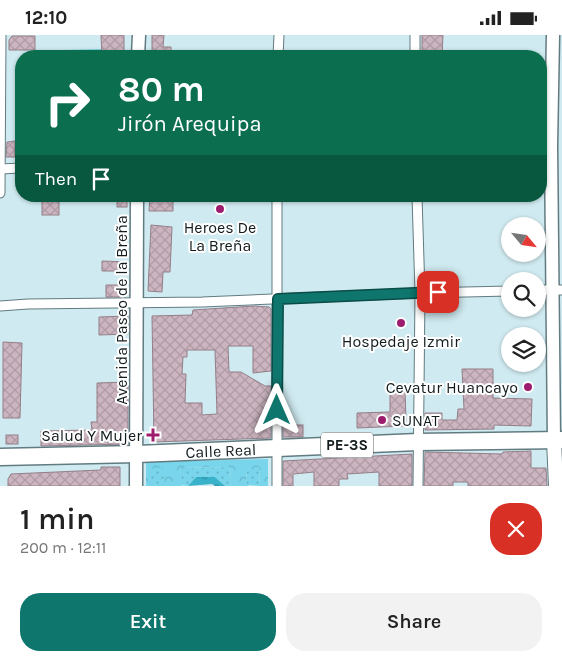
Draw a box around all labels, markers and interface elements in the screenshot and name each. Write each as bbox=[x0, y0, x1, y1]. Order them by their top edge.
text: 12:10 bbox=[25, 7, 67, 29]
text: 80 m bbox=[118, 69, 205, 110]
icon: right bbox=[35, 70, 100, 135]
text: Jirón Arequipa bbox=[118, 111, 262, 137]
icon: arrive bbox=[87, 165, 115, 193]
text: Then bbox=[35, 168, 77, 190]
marker: Heroes De La Breña bbox=[214, 203, 226, 215]
street label: Avenida Paseo de la Breña bbox=[112, 215, 131, 405]
north arrow bbox=[501, 217, 546, 263]
map controls bbox=[501, 217, 546, 372]
place label: Heroes De La Breña bbox=[184, 218, 256, 255]
pin bbox=[417, 271, 459, 313]
button: search bbox=[501, 272, 546, 317]
icon: arrive bbox=[424, 278, 452, 306]
marker: Hospedaje Izmir bbox=[395, 317, 407, 329]
button: layers bbox=[501, 327, 546, 372]
place label: Hospedaje Izmir bbox=[342, 332, 460, 351]
place label: Cevatur Huancayo bbox=[386, 378, 518, 397]
marker: Cevatur Huancayo bbox=[522, 381, 534, 393]
position arrow bbox=[250, 383, 302, 435]
place label: SUNAT bbox=[392, 411, 440, 430]
marker: SUNAT bbox=[376, 414, 388, 426]
place label: Salud Y Mujer bbox=[41, 426, 142, 445]
marker: Salud Y Mujer bbox=[146, 428, 160, 442]
road number: PE-3S bbox=[321, 433, 373, 457]
street label: Calle Real bbox=[185, 439, 257, 461]
text: 1 min bbox=[20, 501, 94, 537]
button: close bbox=[490, 503, 542, 555]
text: 200 m · 12:11 bbox=[20, 538, 106, 557]
button: Exit bbox=[20, 593, 276, 651]
button: Share bbox=[286, 593, 542, 651]

